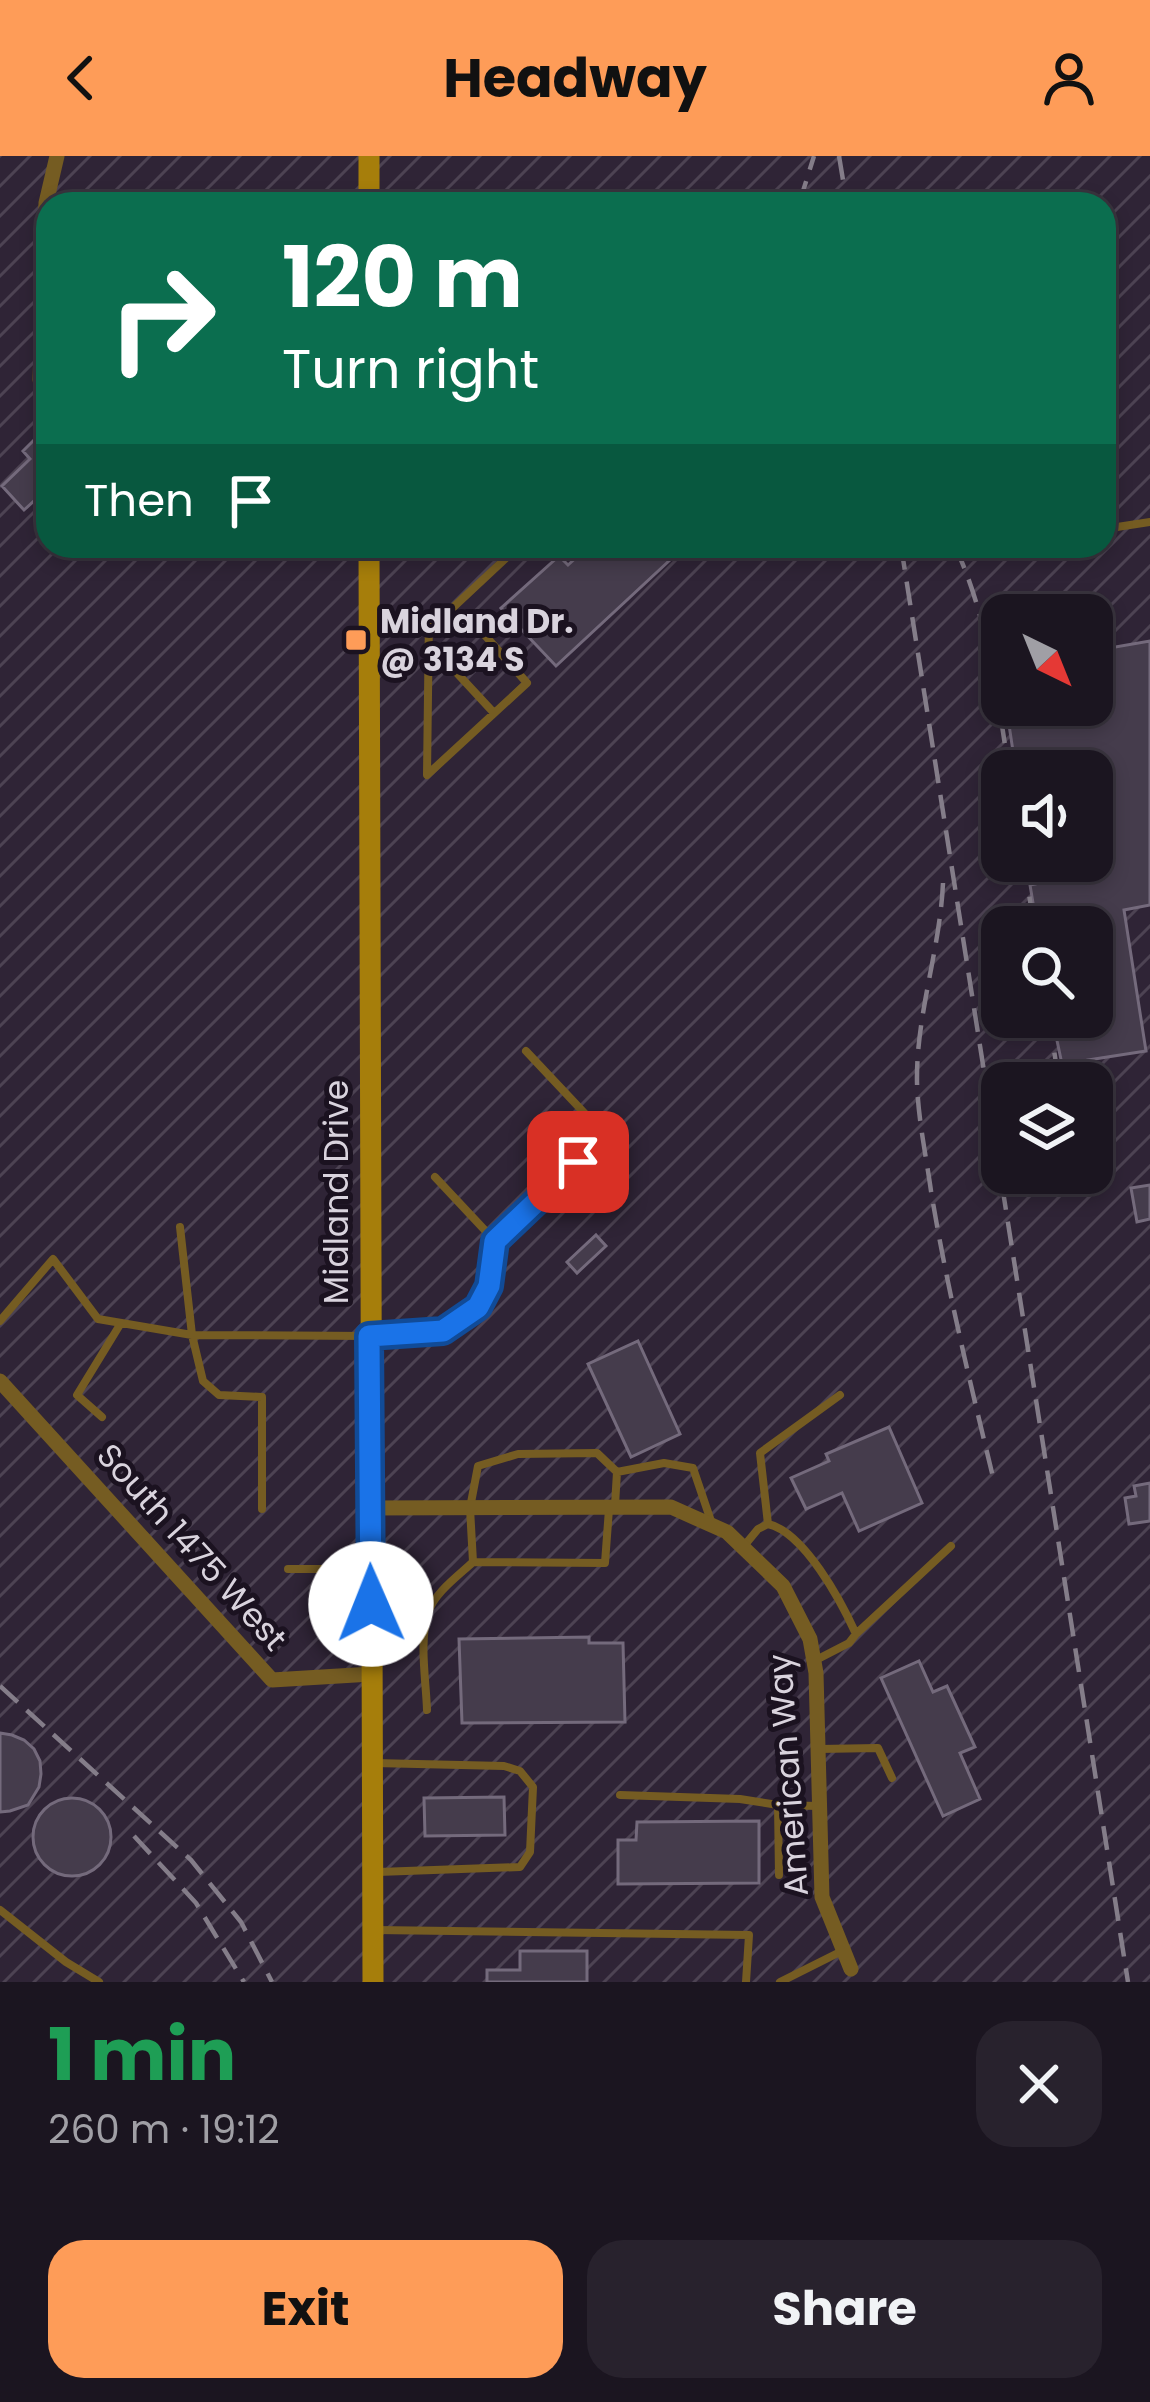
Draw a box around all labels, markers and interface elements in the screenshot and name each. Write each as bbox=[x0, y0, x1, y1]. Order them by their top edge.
text: Headway bbox=[443, 40, 707, 116]
icon: back bbox=[48, 45, 114, 111]
icon: person bbox=[1036, 45, 1102, 111]
text: 120 m bbox=[282, 219, 523, 336]
icon: right bbox=[84, 240, 240, 396]
text: Turn right bbox=[282, 331, 539, 407]
icon: arrive bbox=[218, 468, 284, 534]
text: Then bbox=[84, 469, 194, 532]
north arrow bbox=[981, 594, 1113, 726]
map controls bbox=[981, 594, 1113, 1194]
place label: Midland Dr. @ 3134 S bbox=[380, 598, 574, 683]
marker: Midland Dr. @ 3134 S bbox=[343, 627, 369, 653]
button: sound bbox=[981, 750, 1113, 882]
button: search bbox=[981, 906, 1113, 1038]
button: layers bbox=[981, 1062, 1113, 1194]
street label: Midland Drive bbox=[313, 1080, 360, 1304]
pin bbox=[527, 1111, 629, 1213]
icon: arrive bbox=[545, 1129, 611, 1195]
street label: South 1475 West bbox=[86, 1433, 298, 1661]
position arrow bbox=[308, 1541, 434, 1667]
street label: American Way bbox=[756, 1652, 820, 1898]
text: 1 min bbox=[48, 2004, 236, 2105]
button: close bbox=[976, 2021, 1102, 2147]
text: 260 m · 19:12 bbox=[48, 2102, 280, 2157]
button: Exit bbox=[48, 2240, 563, 2378]
button: Share bbox=[587, 2240, 1102, 2378]

